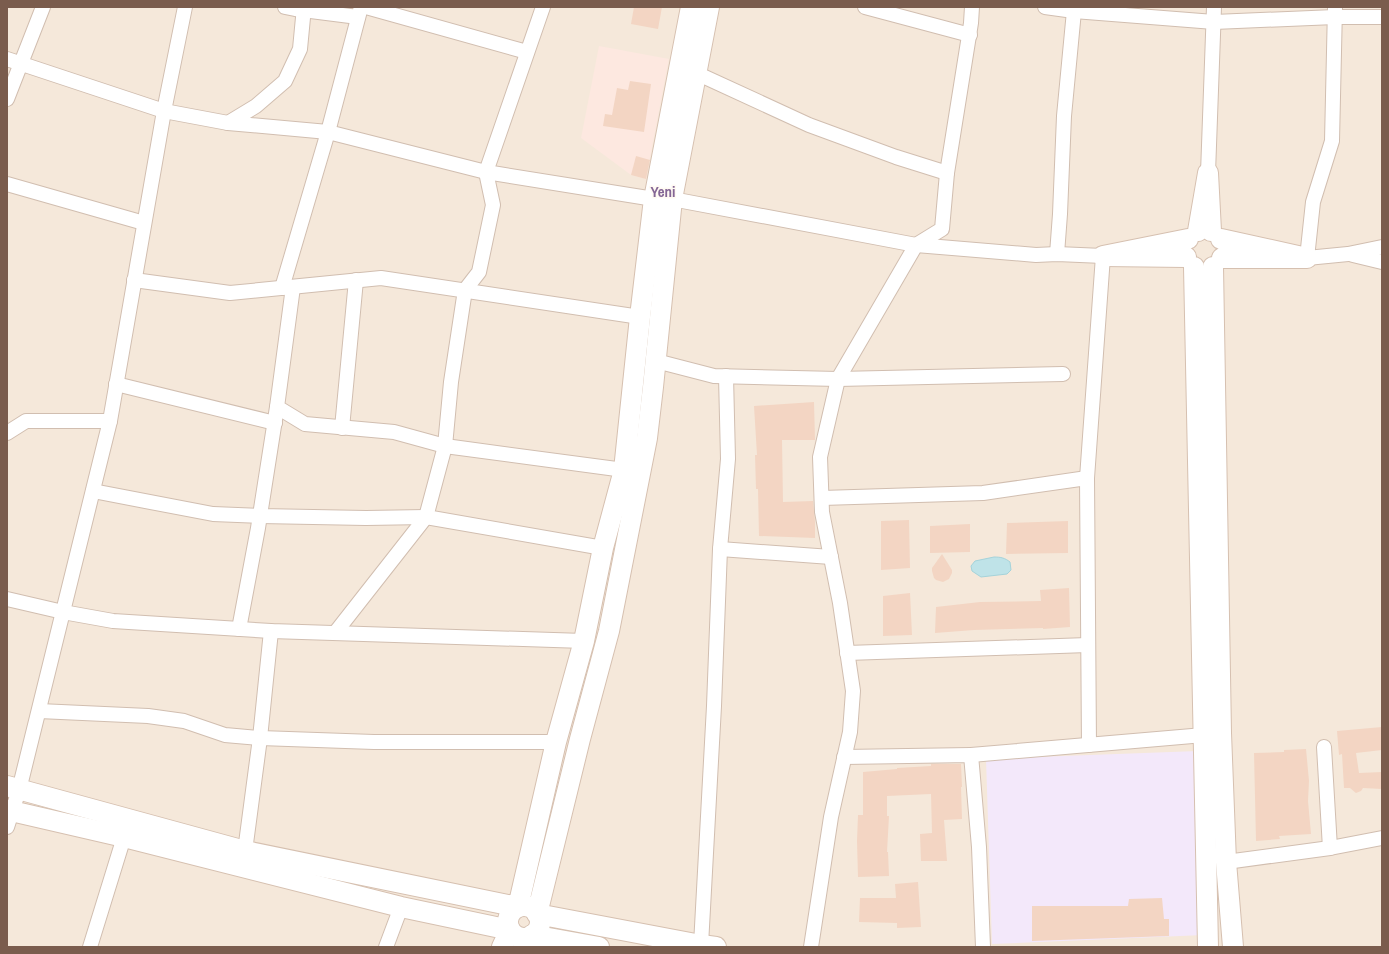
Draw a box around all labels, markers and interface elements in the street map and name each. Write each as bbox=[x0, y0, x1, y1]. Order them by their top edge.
district label: Yeni bbox=[650, 181, 676, 202]

